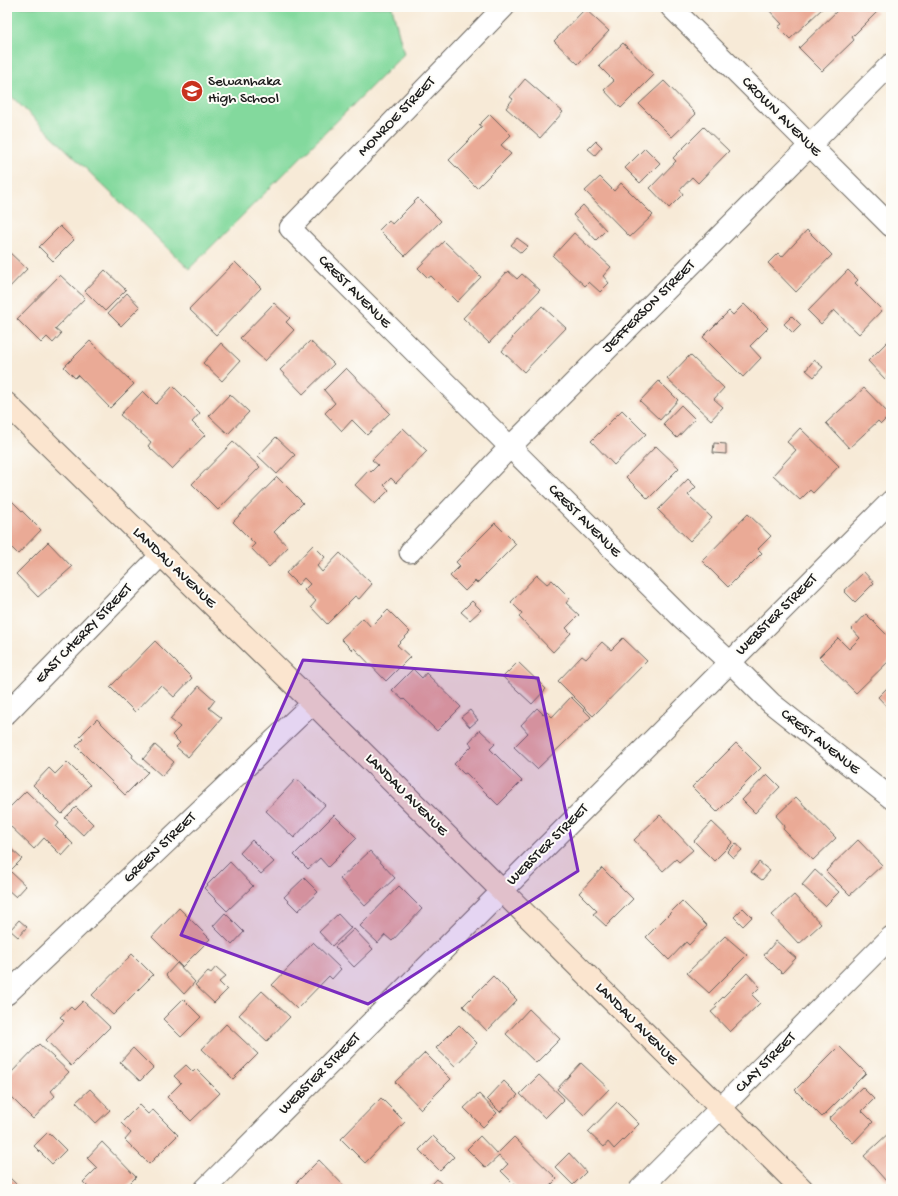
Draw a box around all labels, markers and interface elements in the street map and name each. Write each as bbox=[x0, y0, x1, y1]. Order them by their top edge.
street label: MONROE STREET bbox=[354, 72, 440, 161]
place label: Sewanhaka High School bbox=[208, 73, 282, 108]
street label: CROWN AVENUE bbox=[737, 73, 825, 161]
school or university icon: Sewanhaka High School bbox=[179, 78, 205, 104]
street label: CREST AVENUE bbox=[314, 252, 395, 333]
street label: JEFFERSON STREET bbox=[599, 256, 700, 357]
street label: CREST AVENUE bbox=[544, 481, 625, 562]
street label: LANDAU AVENUE bbox=[128, 524, 220, 613]
street label: WEBSTER STREET bbox=[732, 569, 823, 660]
street label: EAST CHERRY STREET bbox=[32, 579, 137, 688]
street label: CREST AVENUE bbox=[777, 705, 864, 779]
street label: LANDAU AVENUE bbox=[361, 750, 451, 840]
street label: WEBSTER STREET bbox=[503, 799, 594, 890]
street label: GREEN STREET bbox=[120, 808, 201, 887]
street label: LANDAU AVENUE bbox=[591, 979, 681, 1069]
street label: WEBSTER STREET bbox=[275, 1028, 366, 1119]
street label: CLAY STREET bbox=[732, 1028, 801, 1097]

